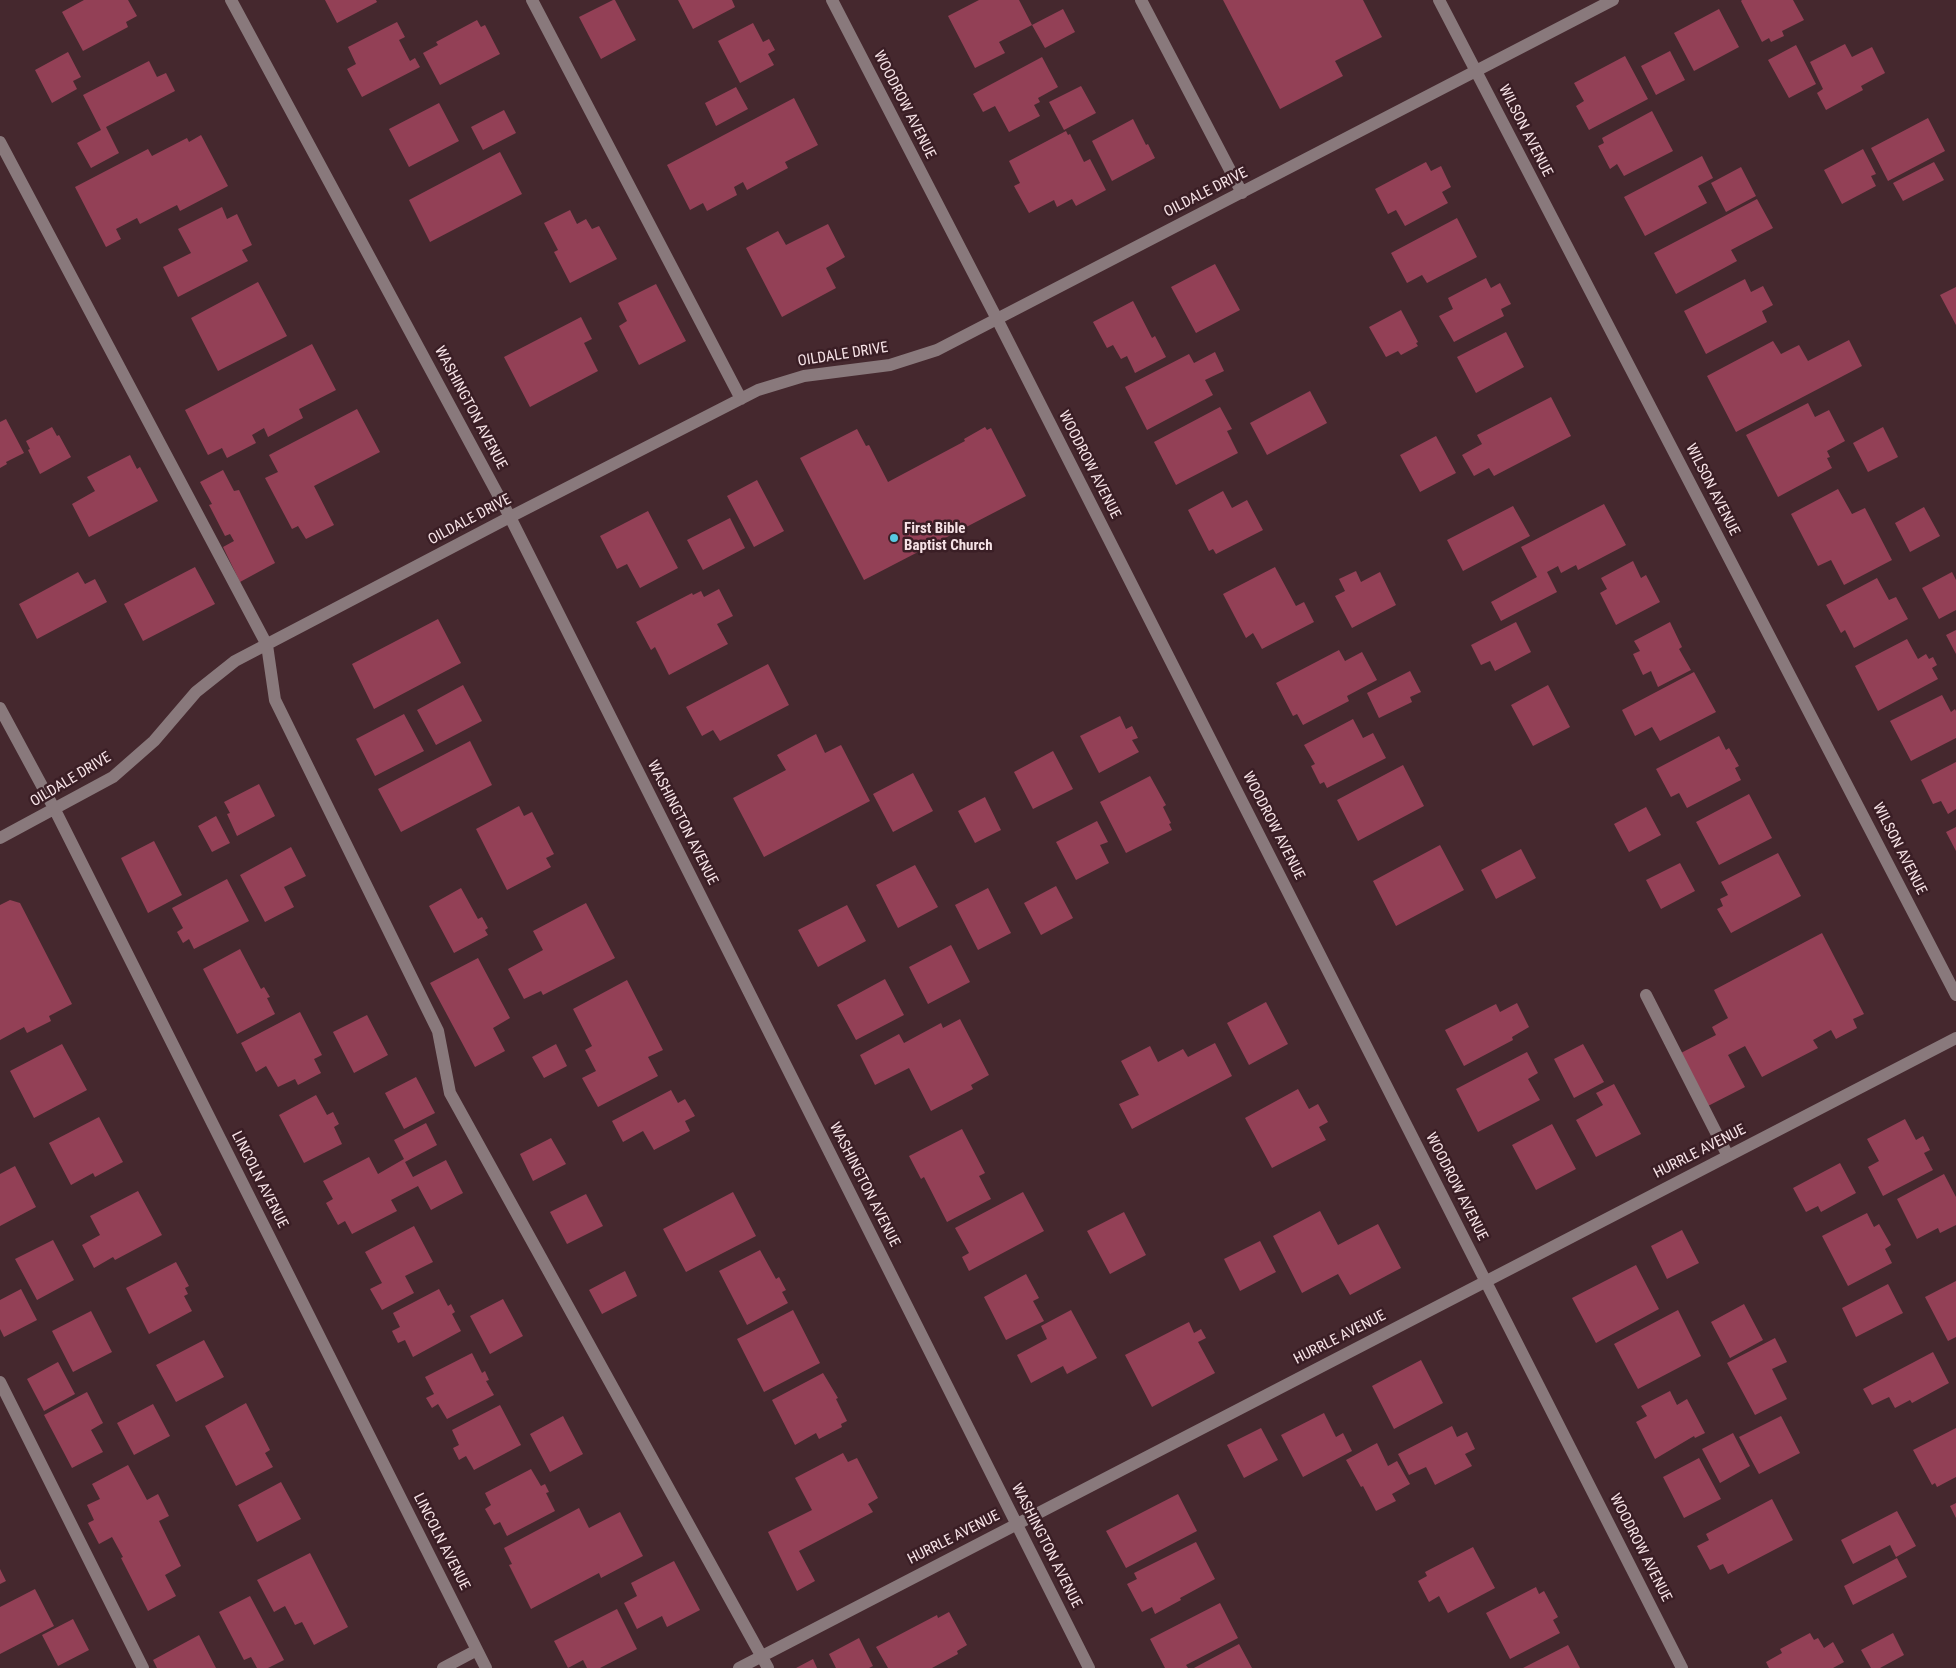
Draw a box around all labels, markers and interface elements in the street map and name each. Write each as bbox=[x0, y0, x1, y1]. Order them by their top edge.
street label: WOODROW AVENUE bbox=[869, 48, 939, 162]
street label: WILSON AVENUE bbox=[1494, 82, 1556, 180]
street label: OILDALE DRIVE bbox=[1161, 164, 1251, 222]
street label: OILDALE DRIVE bbox=[797, 339, 889, 371]
street label: WASHINGTON AVENUE bbox=[430, 343, 510, 473]
street label: WOODROW AVENUE bbox=[1054, 408, 1124, 522]
street label: WILSON AVENUE bbox=[1681, 441, 1743, 539]
street label: OILDALE DRIVE bbox=[426, 491, 514, 549]
place label: First Bible Baptist Church bbox=[904, 520, 993, 555]
marker: First Bible Baptist Church bbox=[888, 532, 900, 544]
street label: OILDALE DRIVE bbox=[27, 749, 115, 811]
street label: WASHINGTON AVENUE bbox=[643, 758, 721, 888]
street label: WOODROW AVENUE bbox=[1238, 769, 1308, 883]
street label: WILSON AVENUE bbox=[1868, 800, 1930, 898]
street label: WASHINGTON AVENUE bbox=[825, 1120, 903, 1250]
street label: HURRLE AVENUE bbox=[1651, 1121, 1749, 1183]
street label: LINCOLN AVENUE bbox=[227, 1128, 291, 1232]
street label: WOODROW AVENUE bbox=[1421, 1130, 1491, 1244]
street label: HURRLE AVENUE bbox=[1291, 1307, 1389, 1369]
street label: WASHINGTON AVENUE bbox=[1007, 1481, 1085, 1611]
street label: LINCOLN AVENUE bbox=[409, 1490, 473, 1594]
street label: WOODROW AVENUE bbox=[1605, 1491, 1675, 1605]
street label: HURRLE AVENUE bbox=[905, 1507, 1003, 1569]

